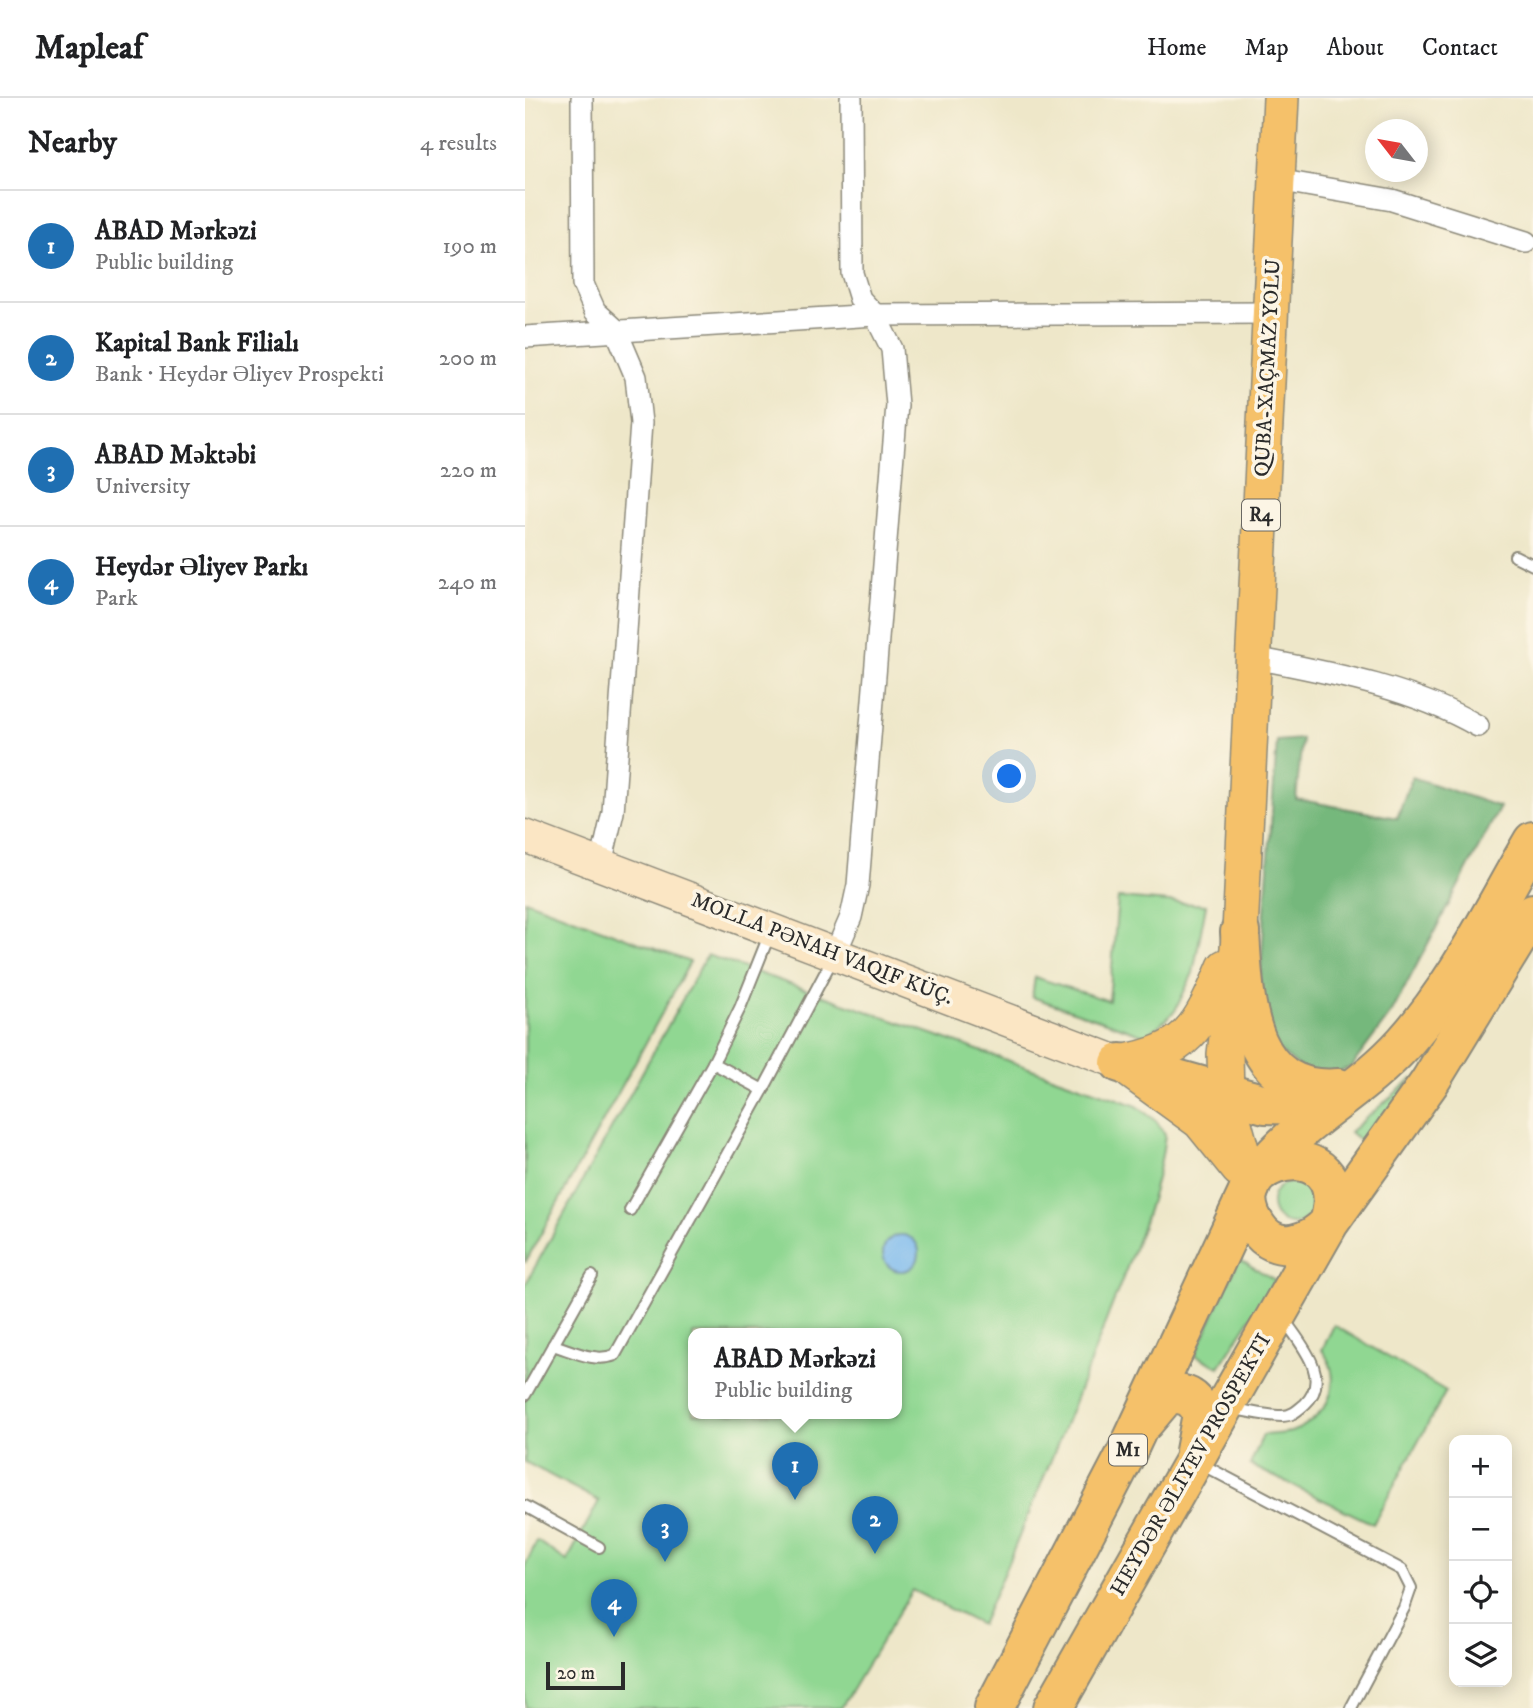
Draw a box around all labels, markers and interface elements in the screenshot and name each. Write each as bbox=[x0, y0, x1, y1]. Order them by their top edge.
text: Mapleaf bbox=[35, 28, 144, 69]
text: Home bbox=[1147, 33, 1206, 63]
text: Map bbox=[1244, 33, 1289, 63]
text: About bbox=[1327, 33, 1384, 63]
text: Contact bbox=[1422, 33, 1498, 63]
north arrow bbox=[1365, 119, 1428, 182]
text: Nearby bbox=[28, 125, 117, 162]
text: 4 results bbox=[420, 129, 497, 158]
text: ABAD Mərkəzi bbox=[95, 215, 257, 248]
text: 1 bbox=[47, 232, 55, 261]
text: 190 m bbox=[443, 232, 497, 261]
text: Public building bbox=[95, 248, 233, 277]
street label: QUBA-XAÇMAZ YOLU bbox=[1249, 258, 1287, 478]
text: Kapital Bank Filialı bbox=[95, 327, 299, 360]
text: 2 bbox=[45, 344, 57, 373]
text: 200 m bbox=[439, 344, 497, 373]
text: Bank · Heydər Əliyev Prospekti bbox=[95, 360, 384, 389]
text: ABAD Məktəbi bbox=[95, 439, 256, 472]
text: 3 bbox=[47, 456, 55, 485]
text: 220 m bbox=[440, 456, 497, 485]
text: University bbox=[95, 472, 190, 501]
road number: R4 bbox=[1242, 500, 1280, 530]
text: Heydər Əliyev Parkı bbox=[95, 551, 308, 584]
text: 4 bbox=[44, 568, 58, 597]
text: 240 m bbox=[438, 568, 497, 597]
text: Park bbox=[95, 584, 138, 613]
your location bbox=[992, 759, 1026, 793]
street label: MOLLA PƏNAH VAQIF KÜÇ. bbox=[687, 886, 957, 1011]
popup bbox=[688, 1328, 902, 1419]
street label: HEYDƏR ƏLIYEV PROSPEKTI bbox=[1105, 1329, 1277, 1601]
text: ABAD Mərkəzi bbox=[714, 1343, 876, 1376]
text: Public building bbox=[714, 1376, 852, 1405]
road number: M1 bbox=[1109, 1434, 1147, 1466]
map controls bbox=[1449, 1435, 1512, 1687]
button: + bbox=[1449, 1435, 1512, 1498]
pin: 1 bbox=[772, 1442, 818, 1500]
pin: 2 bbox=[852, 1496, 898, 1554]
button: − bbox=[1449, 1498, 1512, 1561]
pin: 3 bbox=[642, 1504, 688, 1562]
button: locate bbox=[1449, 1561, 1512, 1624]
pin: 4 bbox=[591, 1579, 637, 1637]
button: layers bbox=[1449, 1624, 1512, 1687]
scale bar bbox=[546, 1659, 625, 1691]
text: 20 m bbox=[557, 1662, 595, 1685]

